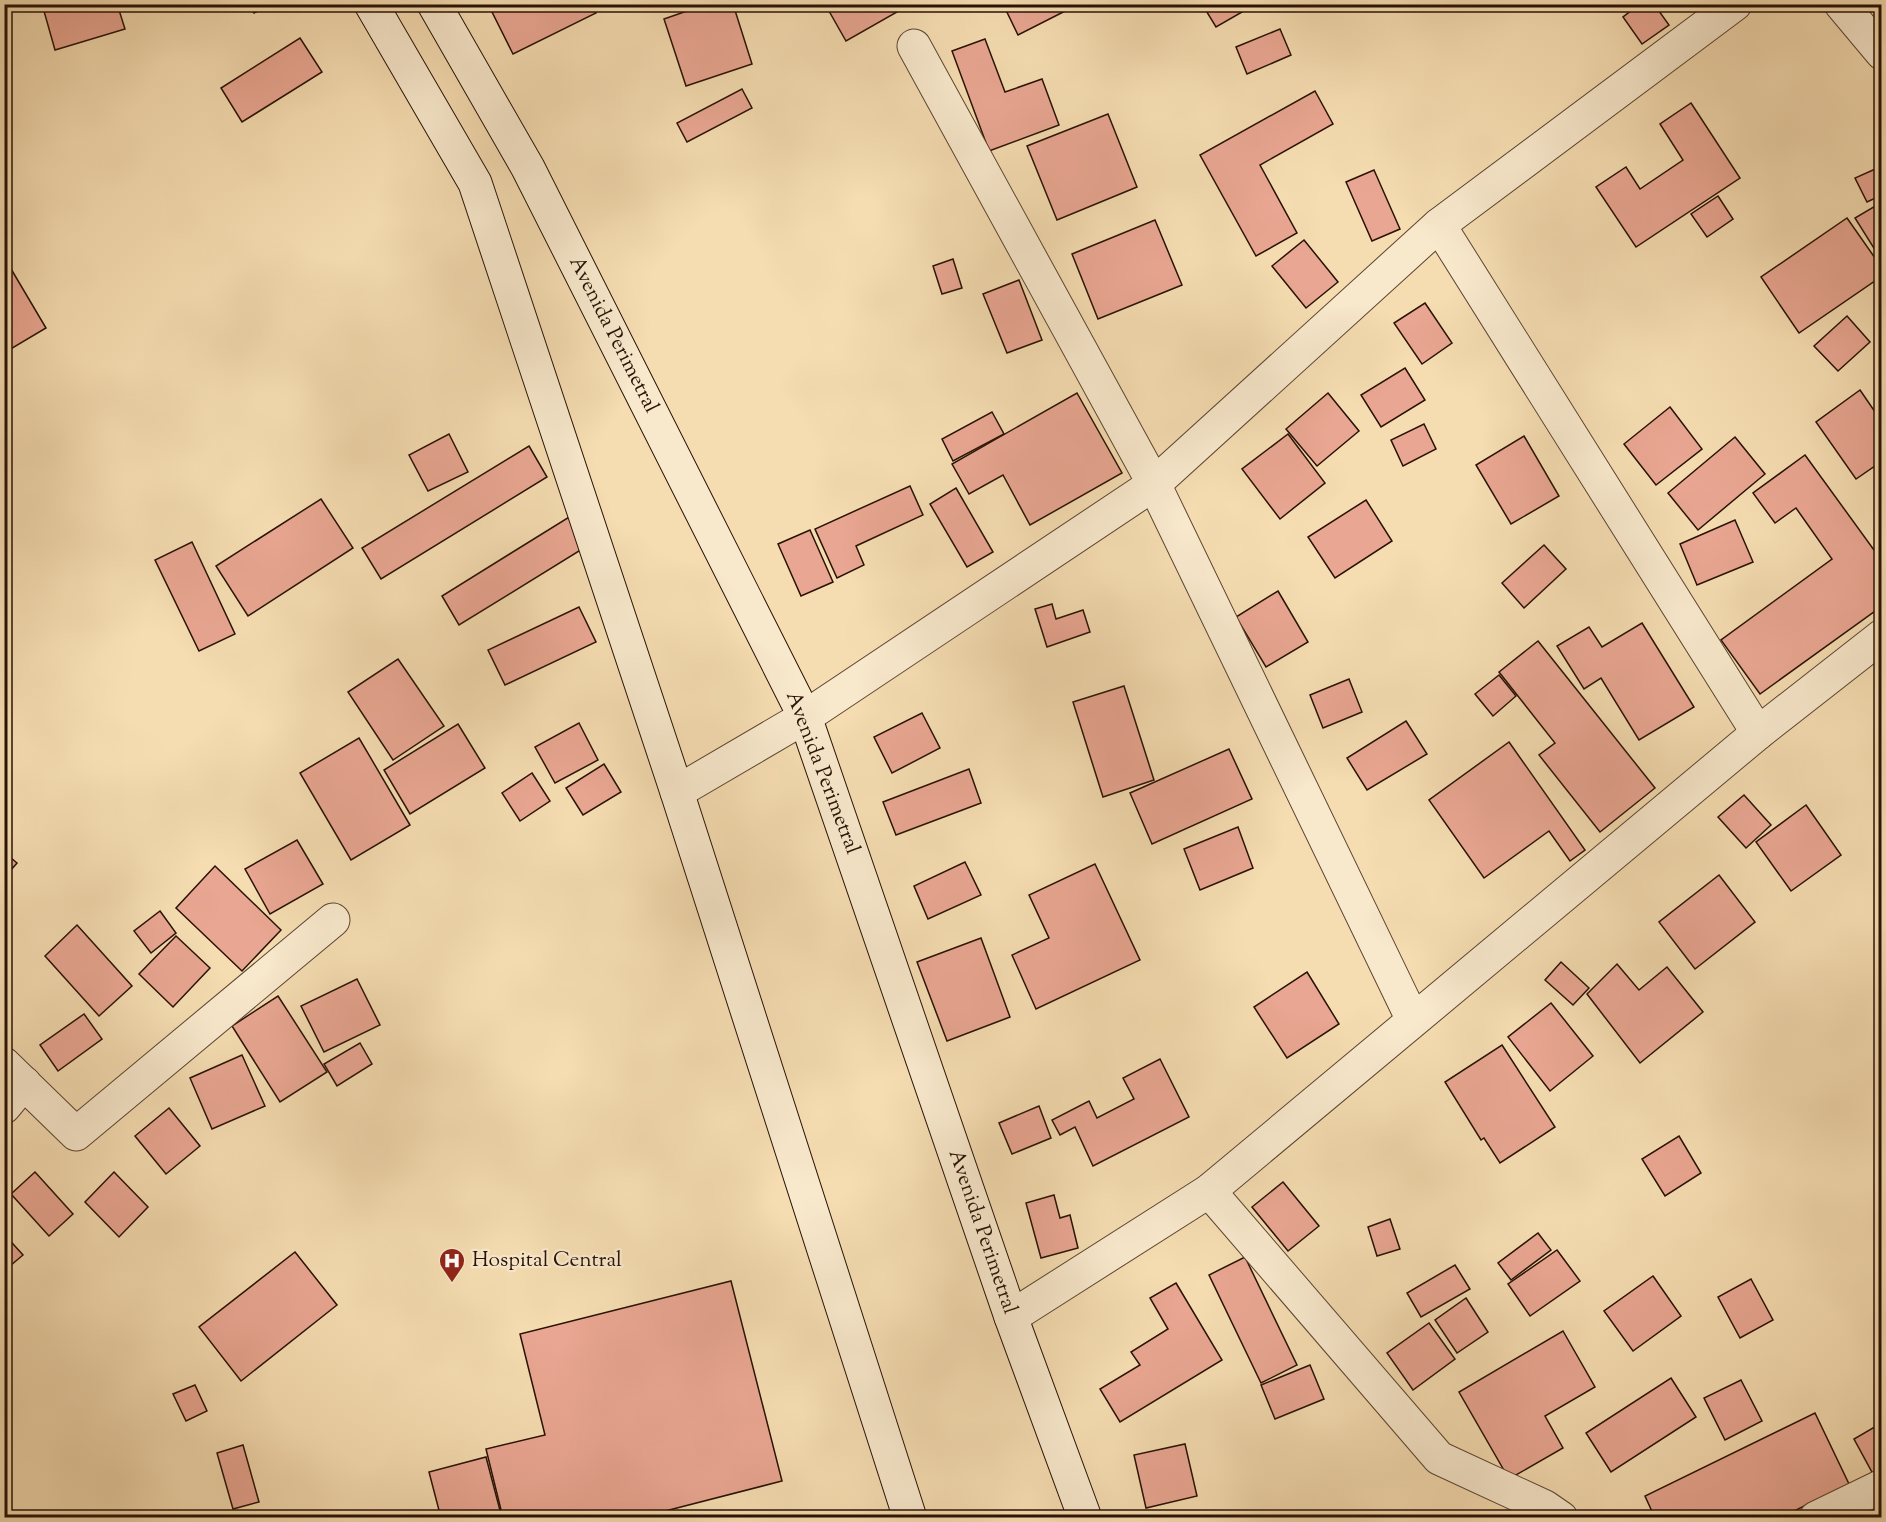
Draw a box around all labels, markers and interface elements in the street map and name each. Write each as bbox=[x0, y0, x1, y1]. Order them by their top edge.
street label: Avenida Perimetral bbox=[561, 251, 666, 419]
street label: Avenida Perimetral bbox=[777, 687, 867, 859]
street label: Avenida Perimetral bbox=[940, 1146, 1024, 1319]
hospital icon: Hospital Central bbox=[437, 1246, 467, 1284]
place label: Hospital Central bbox=[472, 1246, 622, 1276]

